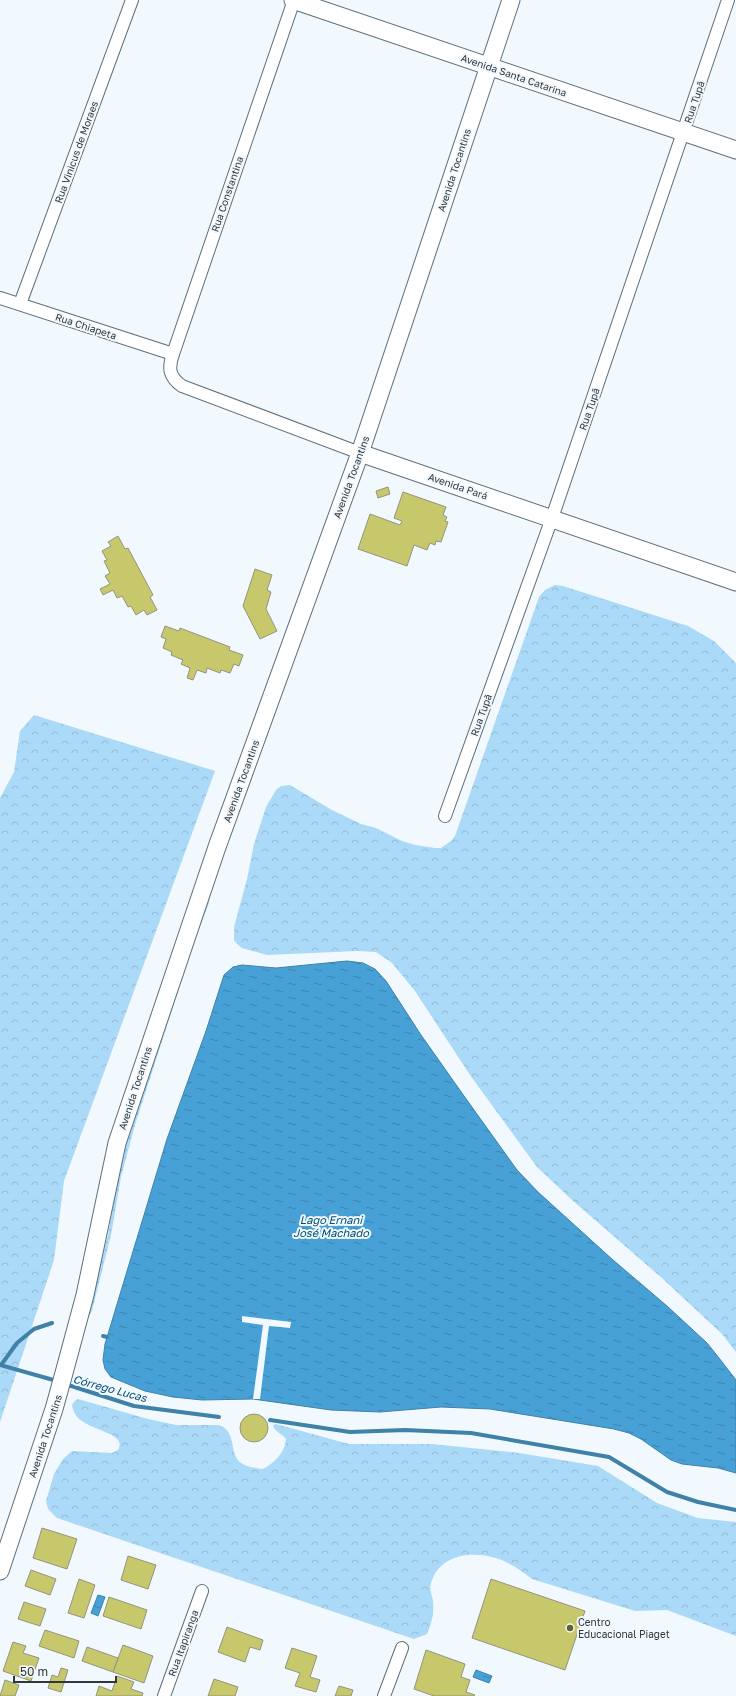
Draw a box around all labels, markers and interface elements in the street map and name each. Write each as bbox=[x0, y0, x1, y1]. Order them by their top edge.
street label: Avenida Santa Catarina bbox=[460, 51, 568, 99]
street label: Rua Tupã bbox=[681, 79, 707, 125]
street label: Rua Vinicus de Moraes bbox=[52, 99, 100, 205]
street label: Avenida Tocantins bbox=[435, 127, 473, 213]
street label: Rua Constantina bbox=[208, 155, 246, 233]
street label: Rua Chiapeta bbox=[54, 310, 118, 342]
street label: Rua Tupã bbox=[576, 386, 602, 432]
street label: Avenida Tocantins bbox=[330, 434, 372, 520]
street label: Avenida Pará bbox=[427, 470, 489, 502]
street label: Rua Tupã bbox=[468, 692, 494, 738]
street label: Avenida Tocantins bbox=[220, 738, 262, 824]
street label: Avenida Tocantins bbox=[116, 1045, 154, 1131]
water label: Lago Ernani José Machado bbox=[293, 1213, 370, 1239]
water label: Córrego Lucas bbox=[71, 1372, 149, 1405]
street label: Avenida Tocantins bbox=[26, 1393, 64, 1479]
street label: Rua Itapiranga bbox=[165, 1608, 201, 1678]
place label: Centro Educacional Piaget bbox=[578, 1616, 670, 1640]
marker: Centro Educacional Piaget bbox=[565, 1623, 575, 1633]
scale bar bbox=[14, 1658, 116, 1684]
text: 50 m bbox=[20, 1664, 48, 1679]

